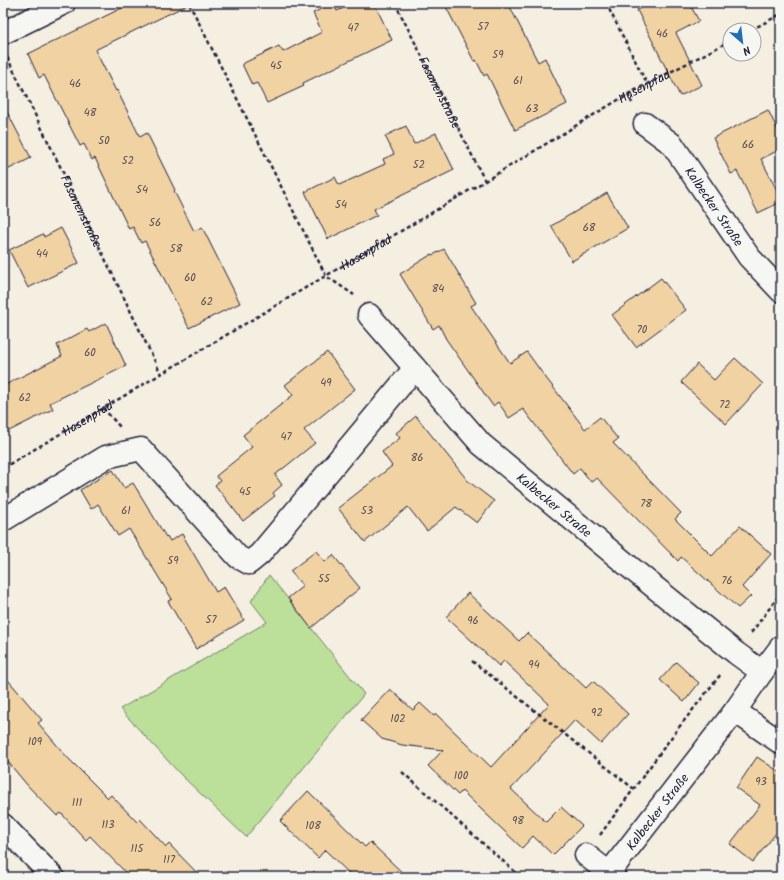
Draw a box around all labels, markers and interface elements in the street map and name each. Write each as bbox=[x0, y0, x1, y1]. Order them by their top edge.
house number: 57 bbox=[478, 18, 489, 36]
house number: 47 bbox=[347, 19, 359, 37]
north arrow bbox=[722, 22, 762, 62]
house number: 46 bbox=[656, 25, 668, 43]
text: N bbox=[739, 40, 754, 60]
house number: 59 bbox=[492, 46, 504, 64]
street label: Fasanenstraße bbox=[412, 53, 466, 133]
house number: 45 bbox=[270, 57, 283, 75]
street label: Hasenpfad bbox=[614, 65, 675, 110]
house number: 61 bbox=[513, 72, 523, 90]
house number: 46 bbox=[69, 75, 81, 93]
house number: 63 bbox=[526, 100, 538, 118]
house number: 48 bbox=[84, 104, 97, 122]
house number: 50 bbox=[98, 132, 110, 150]
house number: 66 bbox=[742, 136, 754, 154]
house number: 52 bbox=[122, 152, 134, 170]
house number: 52 bbox=[413, 156, 425, 174]
street label: Kalbecker Straße bbox=[678, 163, 748, 252]
street label: Fasanenstraße bbox=[54, 171, 107, 252]
house number: 54 bbox=[136, 181, 148, 199]
house number: 54 bbox=[335, 196, 347, 214]
house number: 56 bbox=[149, 214, 161, 232]
house number: 68 bbox=[583, 219, 596, 237]
street label: Hasenpfad bbox=[337, 230, 397, 277]
house number: 58 bbox=[170, 240, 183, 258]
house number: 44 bbox=[36, 245, 48, 263]
house number: 60 bbox=[184, 269, 196, 287]
house number: 84 bbox=[432, 280, 444, 298]
house number: 62 bbox=[201, 293, 213, 311]
house number: 70 bbox=[637, 321, 648, 339]
house number: 60 bbox=[84, 344, 96, 362]
house number: 49 bbox=[320, 374, 332, 392]
house number: 62 bbox=[19, 389, 31, 407]
street label: Hasenpfad bbox=[58, 395, 118, 443]
house number: 72 bbox=[719, 396, 731, 414]
house number: 47 bbox=[280, 428, 292, 446]
house number: 86 bbox=[411, 449, 423, 467]
street label: Kalbecker Straße bbox=[511, 468, 596, 544]
house number: 45 bbox=[239, 483, 252, 501]
house number: 78 bbox=[640, 495, 652, 513]
house number: 61 bbox=[121, 502, 131, 520]
house number: 53 bbox=[361, 502, 373, 520]
house number: 59 bbox=[167, 552, 179, 570]
house number: 55 bbox=[318, 570, 331, 588]
house number: 76 bbox=[721, 572, 733, 590]
house number: 57 bbox=[206, 611, 217, 629]
house number: 96 bbox=[467, 612, 479, 630]
house number: 94 bbox=[528, 656, 540, 674]
house number: 92 bbox=[591, 704, 603, 722]
house number: 102 bbox=[390, 710, 406, 728]
house number: 109 bbox=[28, 733, 43, 751]
house number: 100 bbox=[454, 767, 469, 785]
street label: Kalbecker Straße bbox=[621, 769, 695, 855]
house number: 93 bbox=[755, 773, 767, 791]
house number: 111 bbox=[72, 794, 82, 812]
house number: 98 bbox=[512, 812, 524, 830]
house number: 113 bbox=[101, 816, 115, 834]
house number: 108 bbox=[305, 817, 321, 835]
house number: 115 bbox=[131, 840, 144, 858]
house number: 117 bbox=[163, 851, 176, 869]

